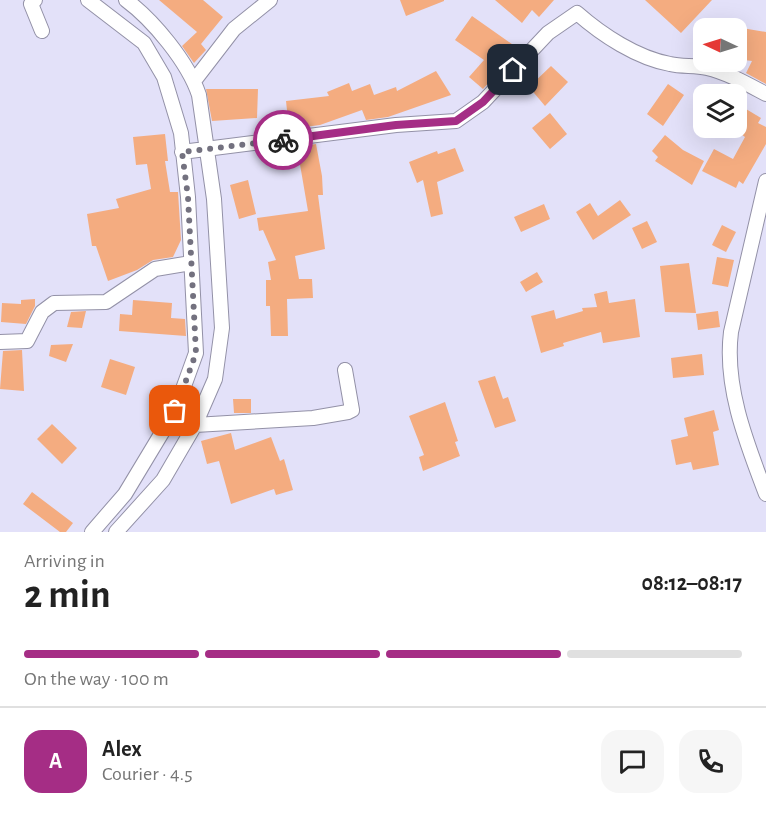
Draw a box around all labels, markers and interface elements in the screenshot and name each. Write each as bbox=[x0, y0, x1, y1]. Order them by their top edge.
north arrow bbox=[693, 18, 747, 72]
map controls bbox=[693, 18, 747, 138]
pin bbox=[487, 44, 538, 95]
icon: home bbox=[496, 53, 529, 86]
button: layers bbox=[693, 84, 747, 138]
courier bbox=[253, 110, 313, 170]
icon: bike bbox=[267, 124, 300, 157]
pin bbox=[149, 385, 200, 436]
icon: bag bbox=[158, 394, 191, 427]
text: Arriving in bbox=[24, 551, 105, 571]
text: 08:12–08:17 bbox=[641, 572, 742, 594]
text: 2 min bbox=[24, 576, 111, 615]
text: On the way · 100 m bbox=[24, 669, 169, 689]
button: chat bbox=[601, 730, 664, 793]
button: phone bbox=[679, 730, 742, 793]
text: Alex bbox=[102, 738, 142, 760]
text: A bbox=[49, 750, 62, 772]
text: Courier · 4.5 bbox=[102, 764, 193, 784]

